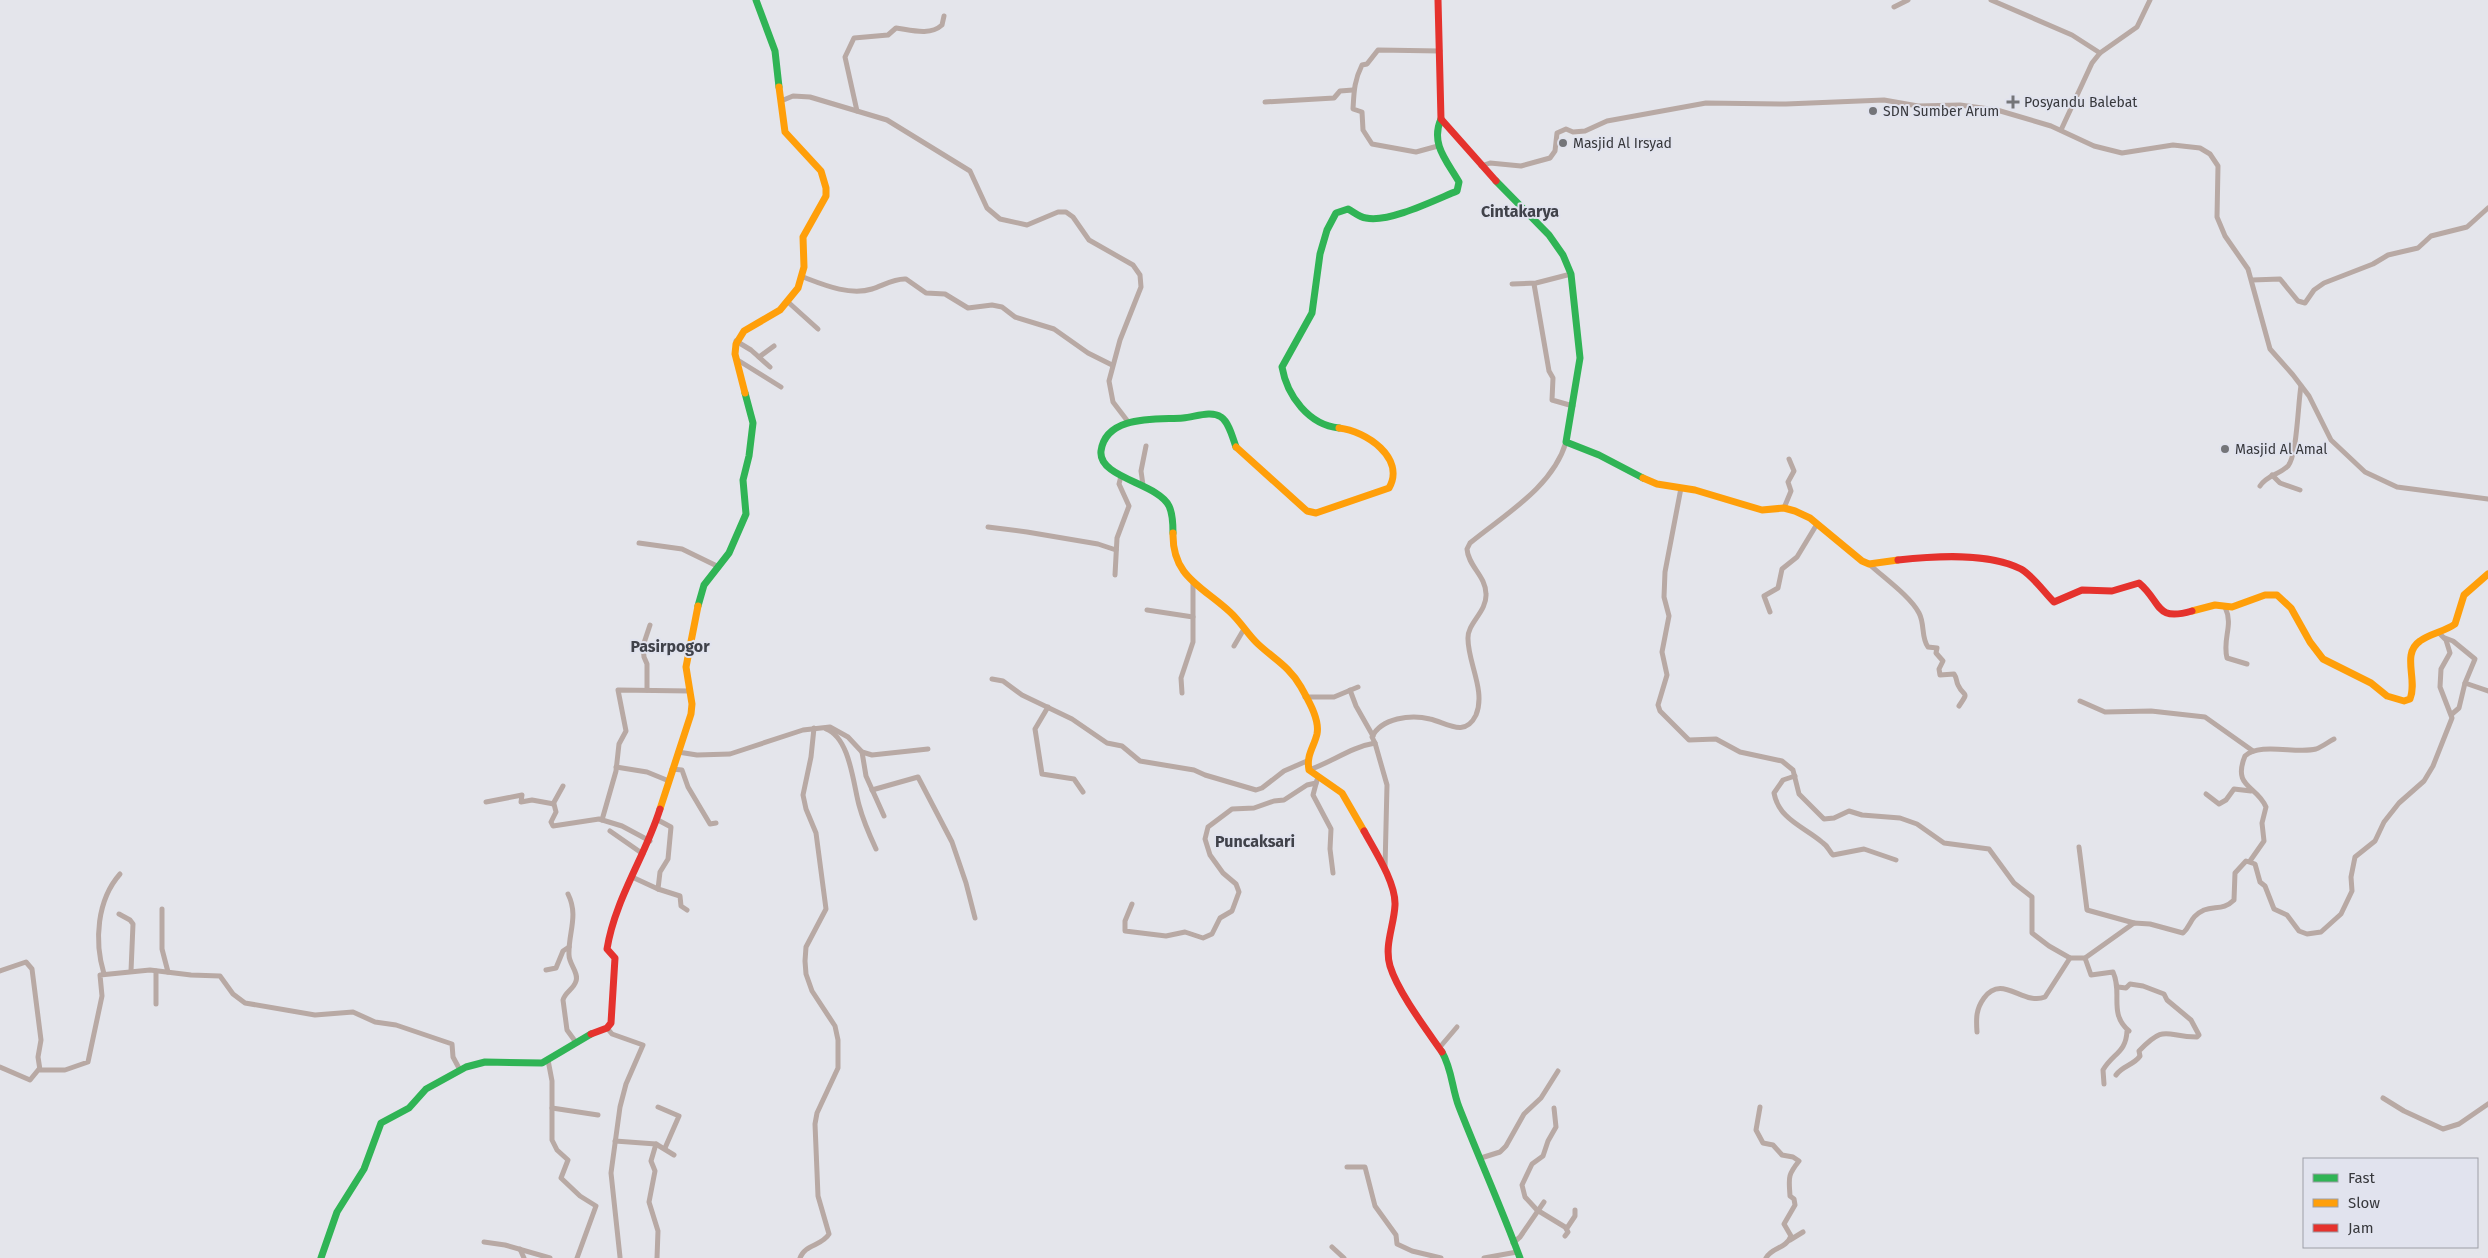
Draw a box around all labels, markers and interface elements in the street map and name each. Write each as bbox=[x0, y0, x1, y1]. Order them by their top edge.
place label: Posyandu Balebat bbox=[2024, 94, 2138, 111]
marker: Posyandu Balebat bbox=[2006, 95, 2020, 109]
place label: SDN Sumber Arum bbox=[1883, 103, 1999, 120]
marker: SDN Sumber Arum bbox=[1867, 105, 1879, 117]
place label: Masjid Al Irsyad bbox=[1573, 135, 1672, 152]
marker: Masjid Al Irsyad bbox=[1557, 137, 1569, 149]
district label: Cintakarya bbox=[1481, 202, 1559, 221]
place label: Masjid Al Amal bbox=[2235, 441, 2327, 458]
marker: Masjid Al Amal bbox=[2219, 443, 2231, 455]
district label: Pasirpogor bbox=[630, 637, 710, 656]
district label: Puncaksari bbox=[1215, 832, 1295, 851]
legend bbox=[2303, 1158, 2478, 1248]
text: Fast bbox=[2348, 1169, 2375, 1187]
text: Slow bbox=[2348, 1194, 2380, 1212]
text: Jam bbox=[2348, 1219, 2374, 1237]

